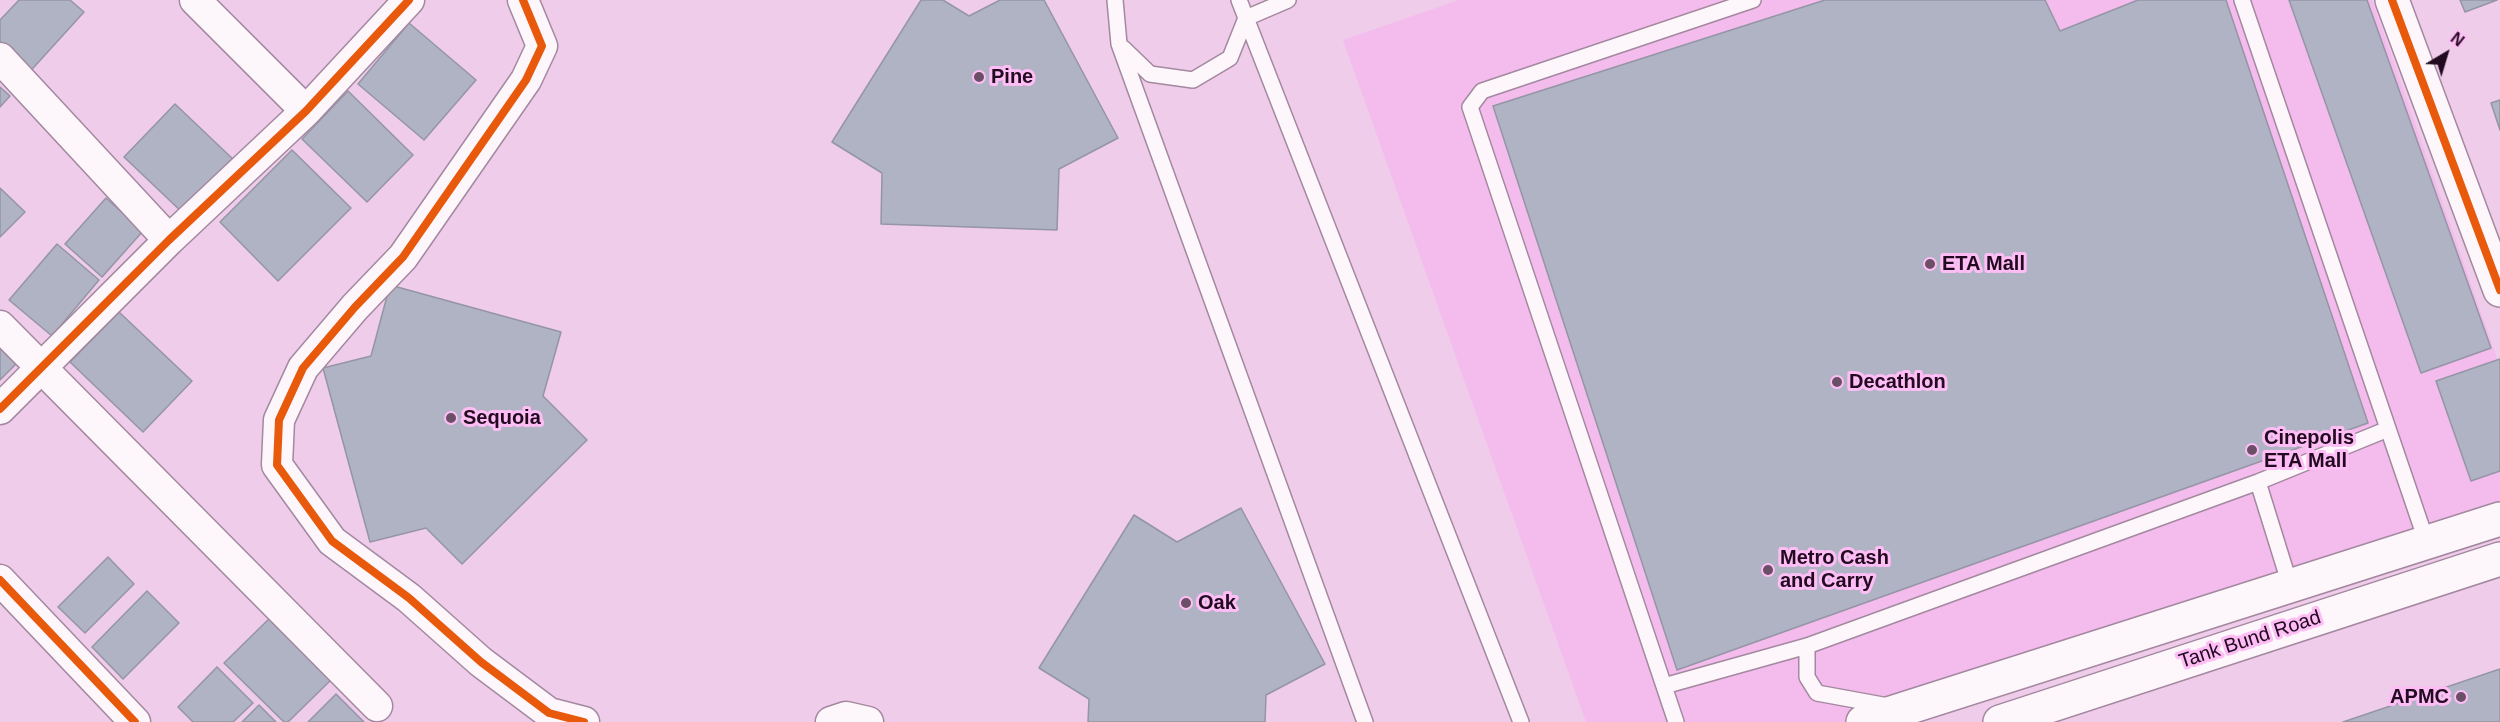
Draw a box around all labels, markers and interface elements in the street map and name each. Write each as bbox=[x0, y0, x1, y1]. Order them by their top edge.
north arrow bbox=[2416, 24, 2476, 84]
text: N bbox=[2448, 29, 2467, 50]
place label: Pine bbox=[991, 65, 1033, 89]
marker: Pine bbox=[972, 70, 986, 84]
place label: ETA Mall bbox=[1942, 252, 2025, 276]
marker: ETA Mall bbox=[1923, 257, 1937, 271]
place label: Decathlon bbox=[1849, 370, 1946, 394]
marker: Decathlon bbox=[1830, 375, 1844, 389]
place label: Sequoia bbox=[463, 406, 541, 430]
marker: Sequoia bbox=[444, 411, 458, 425]
place label: Cinepolis ETA Mall bbox=[2264, 426, 2354, 473]
marker: Cinepolis ETA Mall bbox=[2245, 443, 2259, 457]
place label: Metro Cash and Carry bbox=[1780, 546, 1889, 593]
marker: Metro Cash and Carry bbox=[1761, 563, 1775, 577]
place label: Oak bbox=[1198, 591, 1236, 615]
marker: Oak bbox=[1179, 596, 1193, 610]
street label: Tank Bund Road bbox=[2176, 606, 2324, 674]
place label: APMC bbox=[2390, 685, 2449, 709]
marker: APMC bbox=[2454, 690, 2468, 704]

